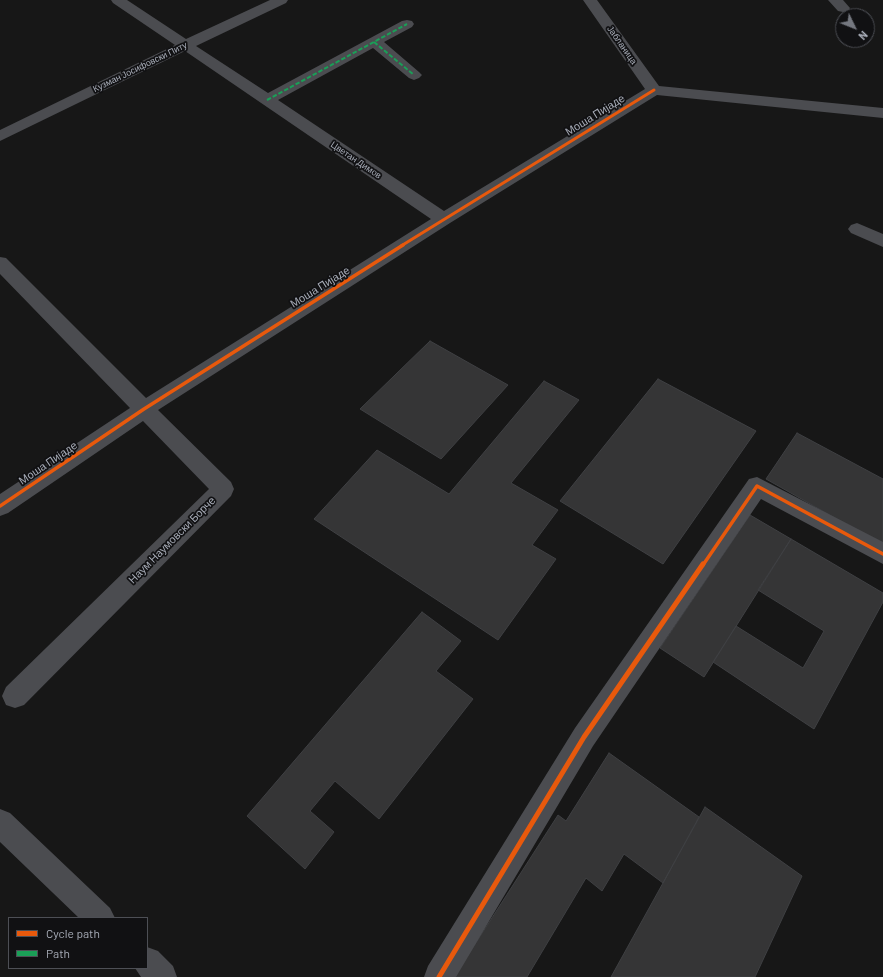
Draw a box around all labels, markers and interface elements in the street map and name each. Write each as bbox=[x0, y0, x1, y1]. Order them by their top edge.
north arrow bbox=[835, 8, 875, 48]
street label: Јабланица bbox=[605, 24, 639, 66]
text: N bbox=[856, 29, 871, 43]
street label: Кузман Јосифовски Питу bbox=[91, 39, 189, 95]
street label: Моша Пијаде bbox=[563, 91, 627, 139]
street label: Цветан Димов bbox=[329, 139, 383, 181]
street label: Моша Пијаде bbox=[288, 263, 352, 311]
street label: Моша Пијаде bbox=[16, 439, 80, 487]
street label: Наум Наумовски Борче bbox=[126, 494, 218, 586]
legend bbox=[8, 917, 148, 969]
text: Cycle path bbox=[46, 926, 100, 940]
text: Path bbox=[46, 946, 70, 960]

